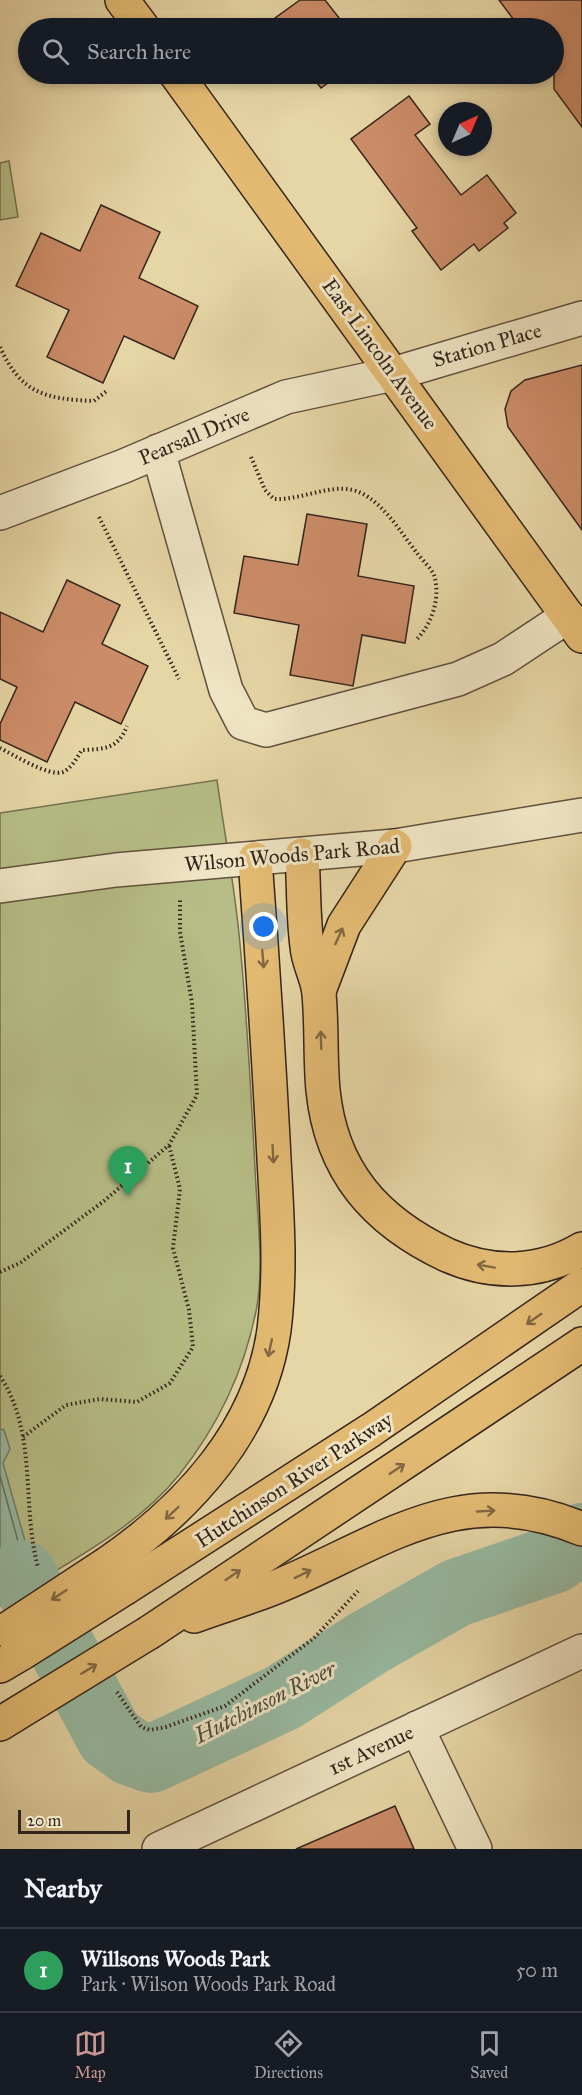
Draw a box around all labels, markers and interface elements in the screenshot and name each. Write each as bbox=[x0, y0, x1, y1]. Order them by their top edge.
search box bbox=[18, 18, 564, 84]
icon: search bbox=[39, 35, 72, 68]
text: Search here bbox=[87, 38, 191, 65]
north arrow bbox=[438, 102, 492, 156]
street label: East Lincoln Avenue bbox=[316, 273, 444, 435]
street label: Station Place bbox=[429, 317, 545, 373]
street label: Pearsall Drive bbox=[135, 401, 254, 471]
street label: Wilson Woods Park Road bbox=[183, 833, 401, 877]
your location bbox=[249, 912, 278, 941]
one-way arrow bbox=[334, 927, 345, 946]
one-way arrow bbox=[258, 949, 269, 969]
one-way arrow bbox=[316, 1031, 327, 1051]
one-way arrow bbox=[268, 1143, 279, 1163]
pin: 1 bbox=[108, 1146, 148, 1196]
one-way arrow bbox=[477, 1260, 496, 1271]
one-way arrow bbox=[526, 1313, 543, 1325]
one-way arrow bbox=[264, 1338, 275, 1357]
street label: Hutchinson River Parkway bbox=[191, 1406, 398, 1554]
one-way arrow bbox=[388, 1463, 404, 1475]
one-way arrow bbox=[475, 1505, 495, 1516]
one-way arrow bbox=[165, 1506, 180, 1520]
one-way arrow bbox=[293, 1568, 311, 1580]
one-way arrow bbox=[224, 1569, 241, 1581]
one-way arrow bbox=[52, 1589, 68, 1601]
water label: Hutchinson River bbox=[189, 1654, 342, 1750]
one-way arrow bbox=[80, 1663, 97, 1675]
street label: 1st Avenue bbox=[324, 1719, 418, 1781]
scale bar bbox=[18, 1807, 130, 1834]
text: 20 m bbox=[27, 1811, 61, 1830]
text: Nearby bbox=[24, 1872, 102, 1904]
text: Willsons Woods Park bbox=[81, 1945, 270, 1972]
text: 1 bbox=[40, 1958, 47, 1982]
text: 50 m bbox=[516, 1958, 558, 1982]
text: Park · Wilson Woods Park Road bbox=[81, 1972, 336, 1996]
tab: Map bbox=[74, 2027, 107, 2082]
tab: Directions bbox=[254, 2027, 323, 2082]
tab: Saved bbox=[470, 2027, 508, 2082]

